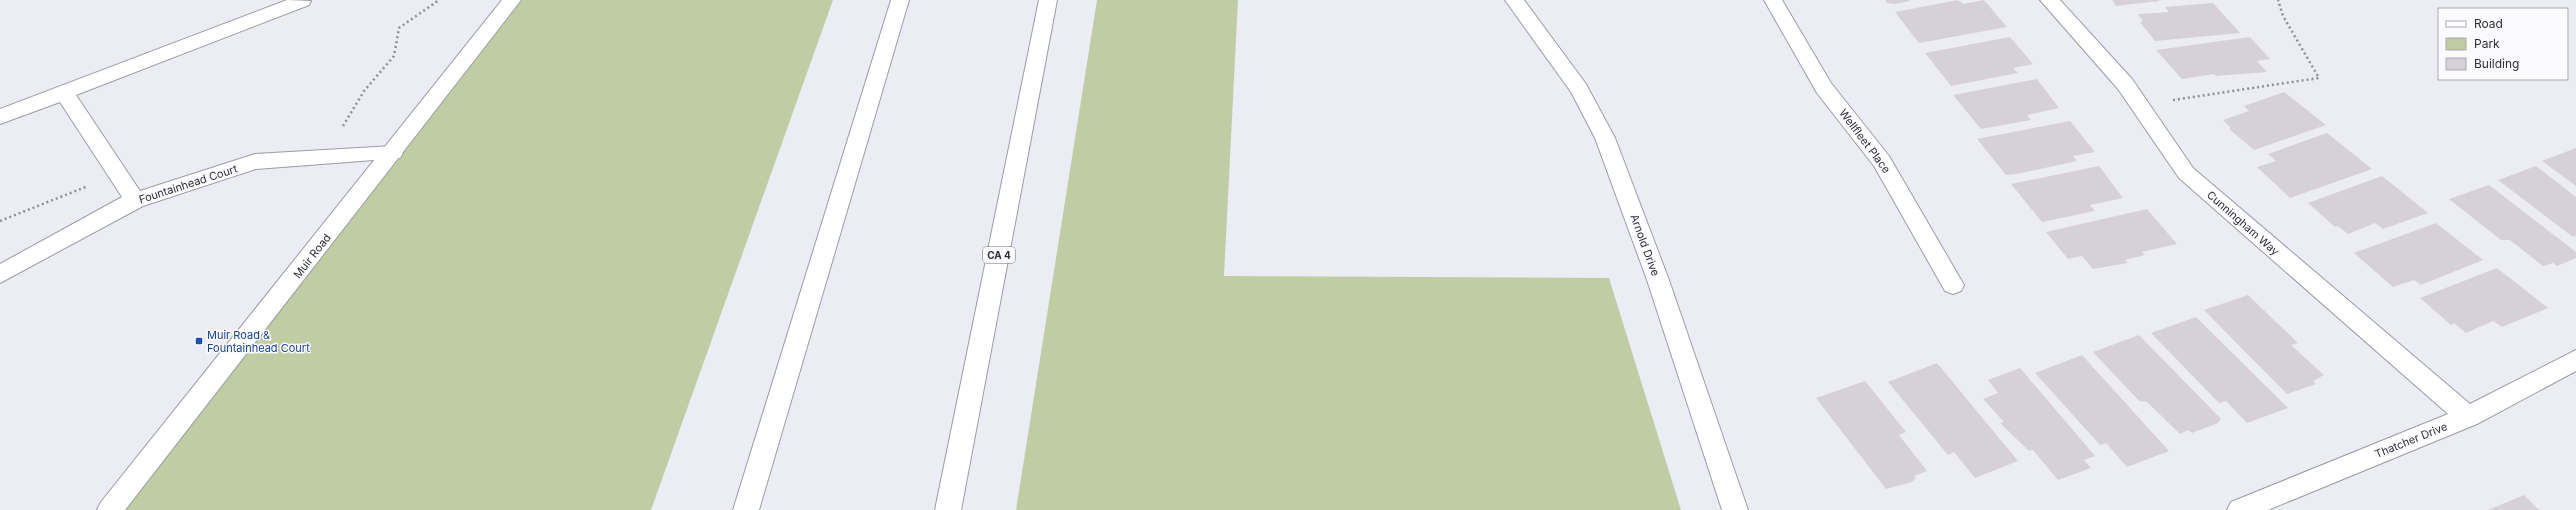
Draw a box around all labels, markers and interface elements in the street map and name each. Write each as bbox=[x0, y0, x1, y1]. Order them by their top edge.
legend bbox=[2438, 8, 2568, 80]
text: Road bbox=[2474, 16, 2503, 31]
text: Park bbox=[2474, 36, 2500, 51]
text: Building bbox=[2474, 56, 2519, 71]
street label: Wellfleet Place bbox=[1836, 106, 1894, 176]
street label: Fountainhead Court bbox=[137, 161, 239, 207]
street label: Cunningham Way bbox=[2204, 188, 2282, 258]
street label: Arnold Drive bbox=[1627, 212, 1663, 278]
street label: Muir Road bbox=[290, 231, 334, 281]
road number: CA 4 bbox=[983, 247, 1015, 263]
place label: Muir Road & Fountainhead Court bbox=[207, 328, 310, 355]
marker: Muir Road & Fountainhead Court bbox=[194, 336, 204, 346]
street label: Thatcher Drive bbox=[2373, 419, 2449, 461]

